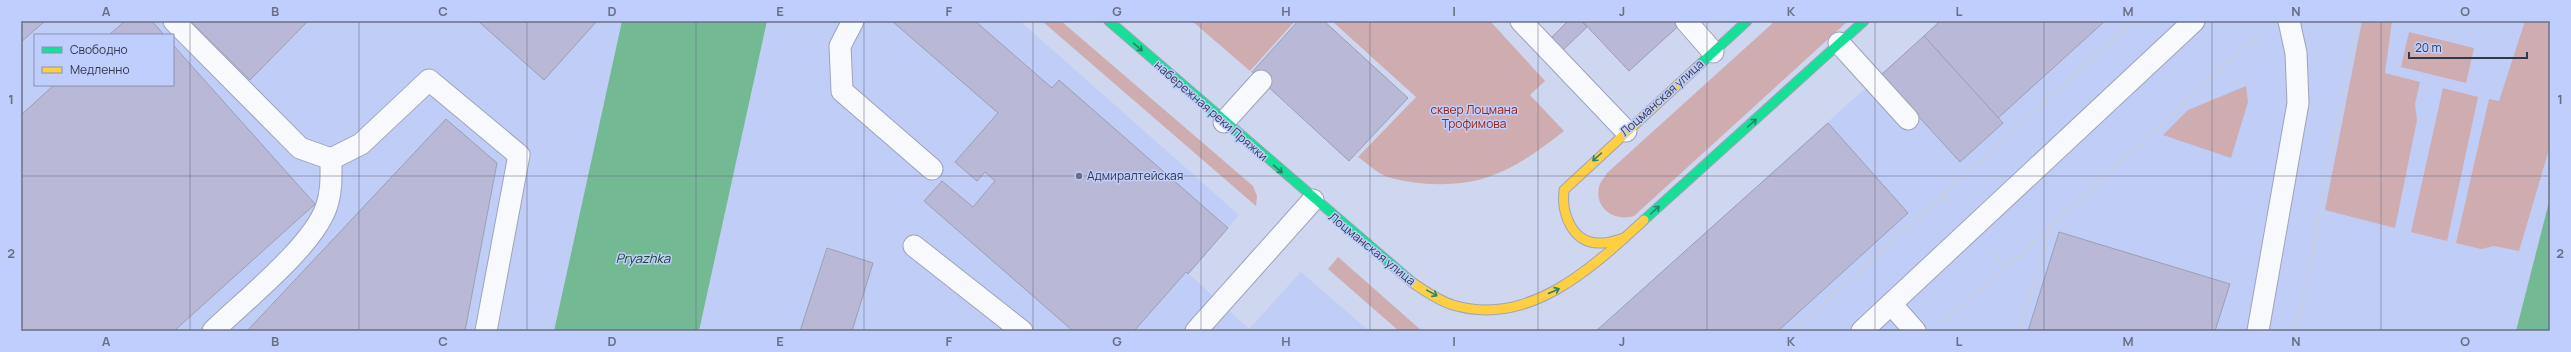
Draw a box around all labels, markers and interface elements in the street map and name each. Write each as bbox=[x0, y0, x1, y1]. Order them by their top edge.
text: A bbox=[102, 2, 111, 20]
text: B bbox=[271, 2, 279, 20]
text: C bbox=[438, 2, 448, 20]
text: D bbox=[607, 2, 617, 20]
text: E bbox=[776, 2, 784, 20]
text: F bbox=[946, 2, 953, 20]
text: G bbox=[1112, 2, 1122, 20]
text: H bbox=[1281, 2, 1291, 20]
text: I bbox=[1452, 2, 1456, 20]
text: J bbox=[1619, 2, 1625, 20]
text: K bbox=[1787, 2, 1796, 20]
text: L bbox=[1956, 2, 1963, 20]
text: M bbox=[2122, 2, 2134, 20]
text: N bbox=[2291, 2, 2301, 20]
text: O bbox=[2460, 2, 2470, 20]
legend bbox=[34, 34, 174, 86]
scale bar bbox=[2409, 34, 2527, 60]
text: 20 m bbox=[2415, 39, 2442, 56]
text: Свободно bbox=[70, 41, 128, 58]
one-way arrow bbox=[1133, 42, 1143, 51]
street label: Лоцманская улица bbox=[1616, 55, 1707, 140]
street label: набережная реки Пряжки bbox=[1151, 57, 1272, 165]
text: Медленно bbox=[70, 61, 130, 78]
text: 1 bbox=[8, 90, 14, 108]
text: 1 bbox=[2557, 90, 2563, 108]
park label: сквер Лоцмана Трофимова bbox=[1430, 101, 1518, 132]
one-way arrow bbox=[1747, 118, 1757, 127]
one-way arrow bbox=[1592, 152, 1603, 161]
one-way arrow bbox=[1273, 165, 1283, 174]
place label: Адмиралтейская bbox=[1087, 167, 1183, 184]
marker: Адмиралтейская bbox=[1074, 171, 1084, 181]
one-way arrow bbox=[1650, 206, 1660, 215]
street label: Лоцманская улица bbox=[1325, 208, 1419, 289]
text: 2 bbox=[7, 244, 15, 262]
text: 2 bbox=[2556, 244, 2564, 262]
water label: Pryazhka bbox=[616, 249, 671, 267]
one-way arrow bbox=[1548, 287, 1560, 294]
one-way arrow bbox=[1426, 290, 1438, 298]
text: A bbox=[102, 332, 111, 350]
text: B bbox=[271, 332, 279, 350]
text: C bbox=[438, 332, 448, 350]
text: D bbox=[607, 332, 617, 350]
text: E bbox=[776, 332, 784, 350]
text: F bbox=[946, 332, 953, 350]
text: G bbox=[1112, 332, 1122, 350]
text: H bbox=[1281, 332, 1291, 350]
text: I bbox=[1452, 332, 1456, 350]
text: J bbox=[1619, 332, 1625, 350]
text: K bbox=[1787, 332, 1796, 350]
text: L bbox=[1956, 332, 1963, 350]
text: M bbox=[2122, 332, 2134, 350]
text: N bbox=[2291, 332, 2301, 350]
text: O bbox=[2460, 332, 2470, 350]

